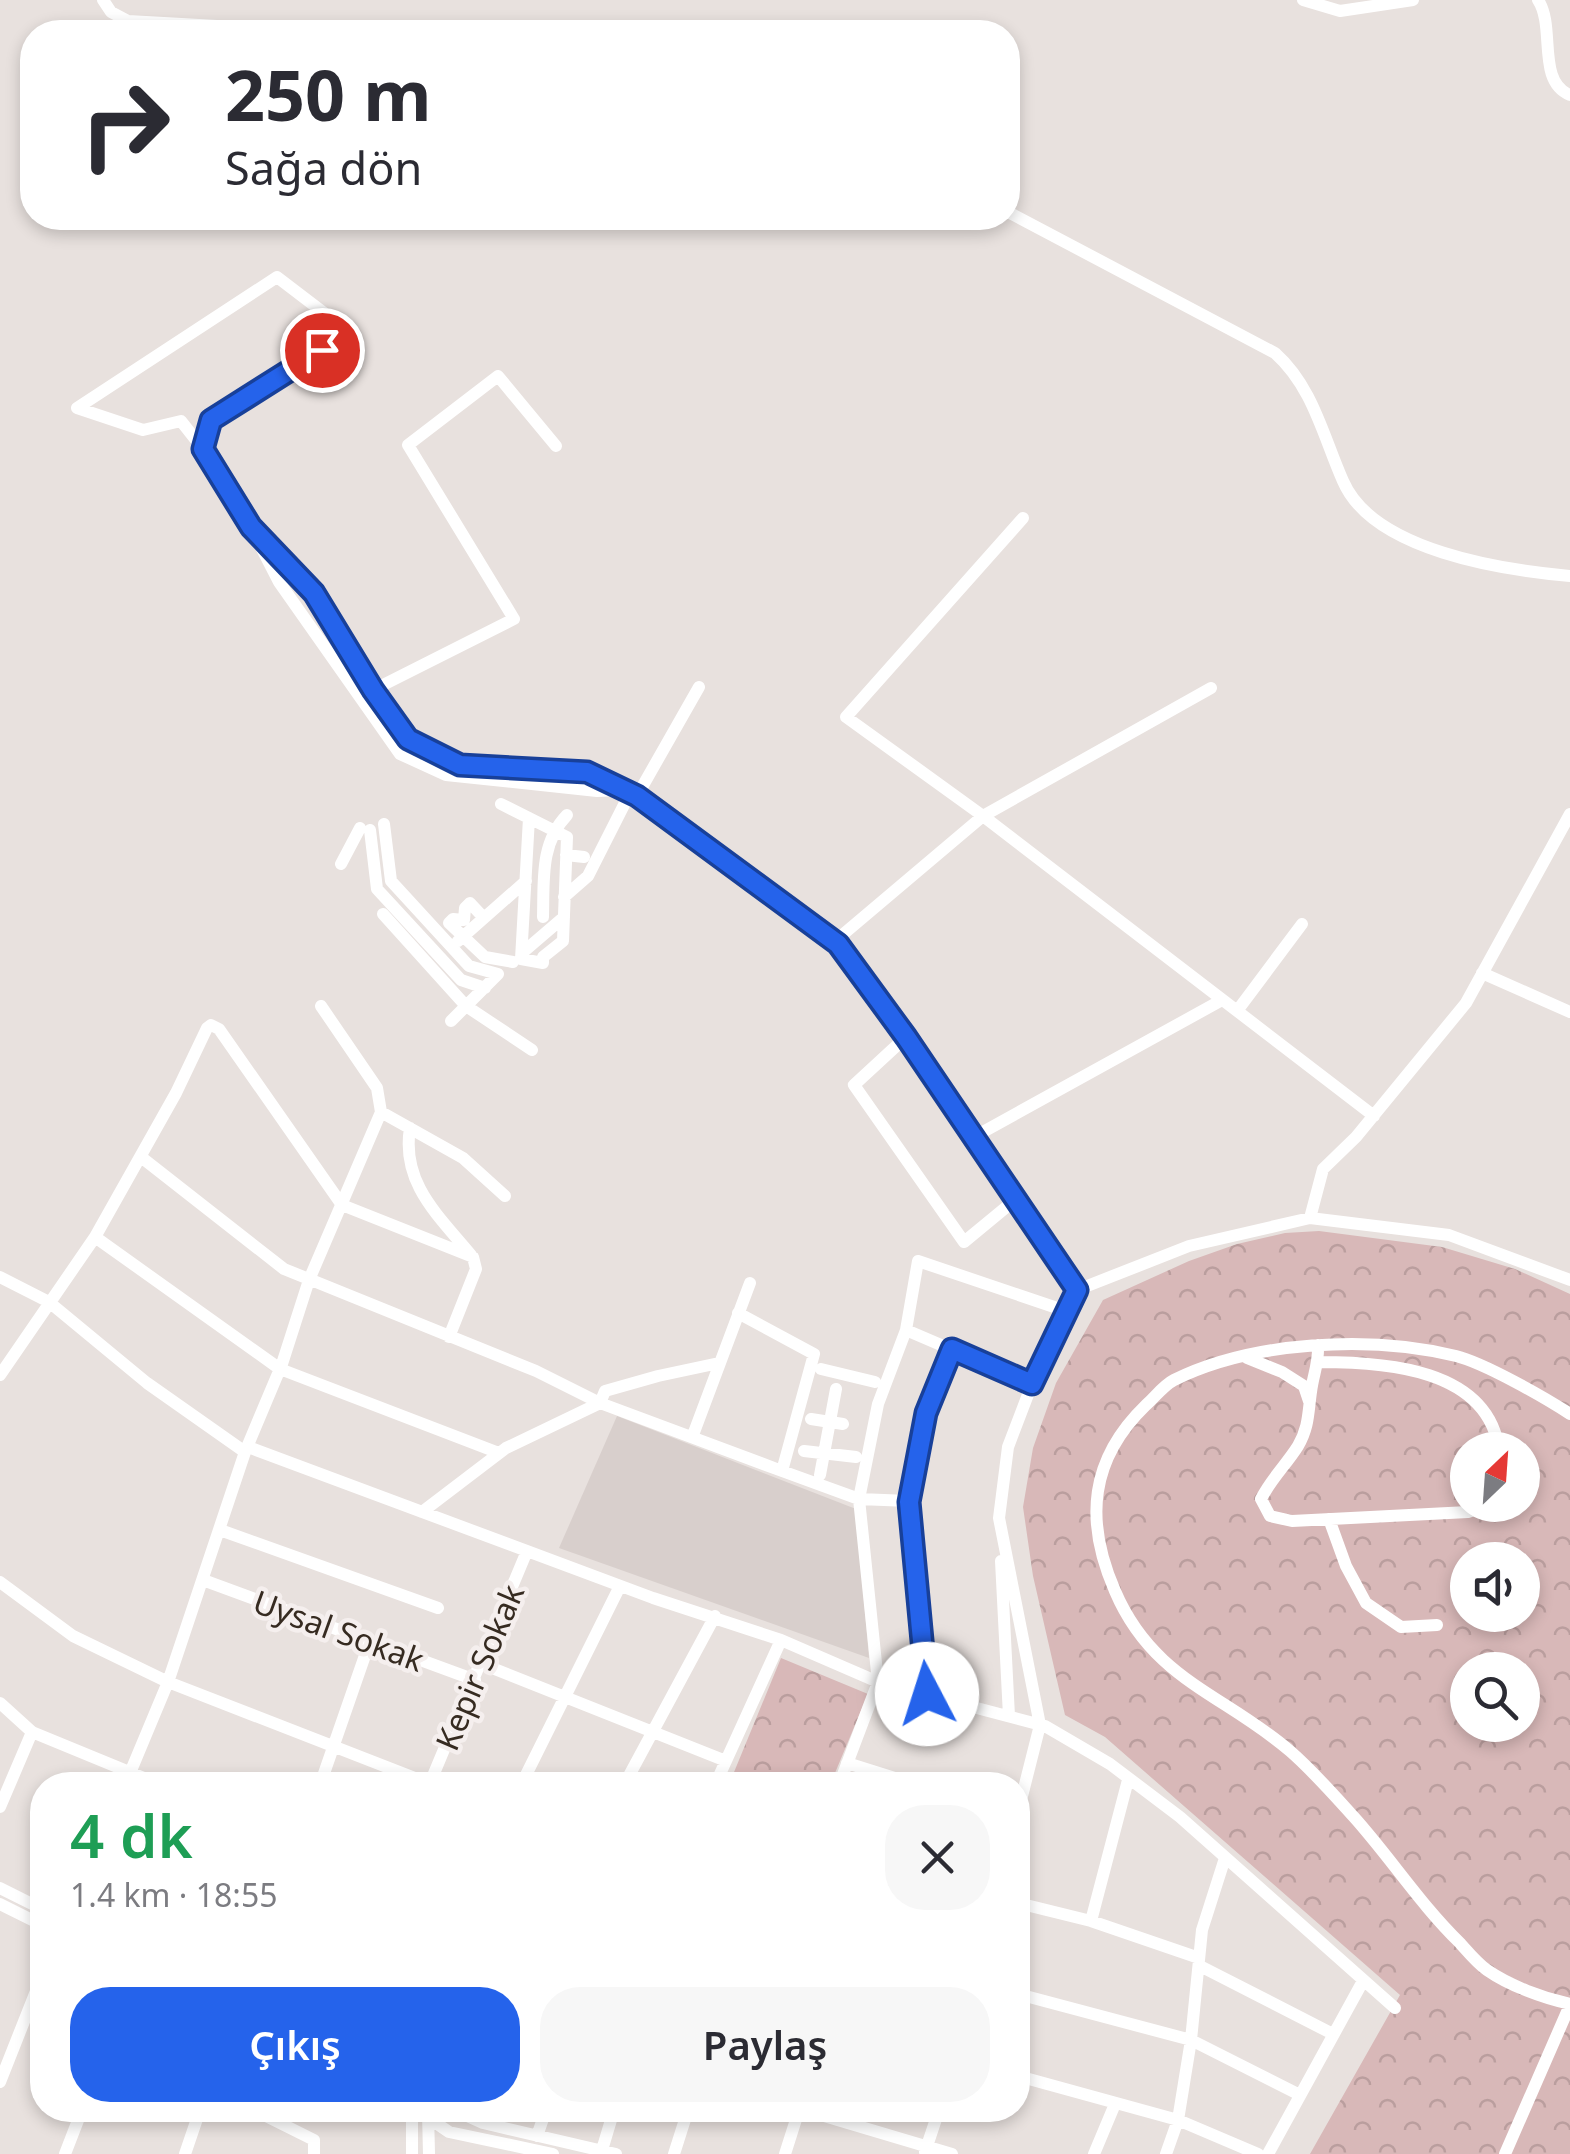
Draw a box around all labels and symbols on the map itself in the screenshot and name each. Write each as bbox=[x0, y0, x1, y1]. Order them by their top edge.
pin bbox=[280, 308, 365, 393]
north arrow bbox=[1450, 1432, 1540, 1522]
street label: Kepir Sokak bbox=[425, 1577, 533, 1757]
street label: Uysal Sokak bbox=[248, 1579, 430, 1681]
position arrow bbox=[875, 1642, 979, 1746]

